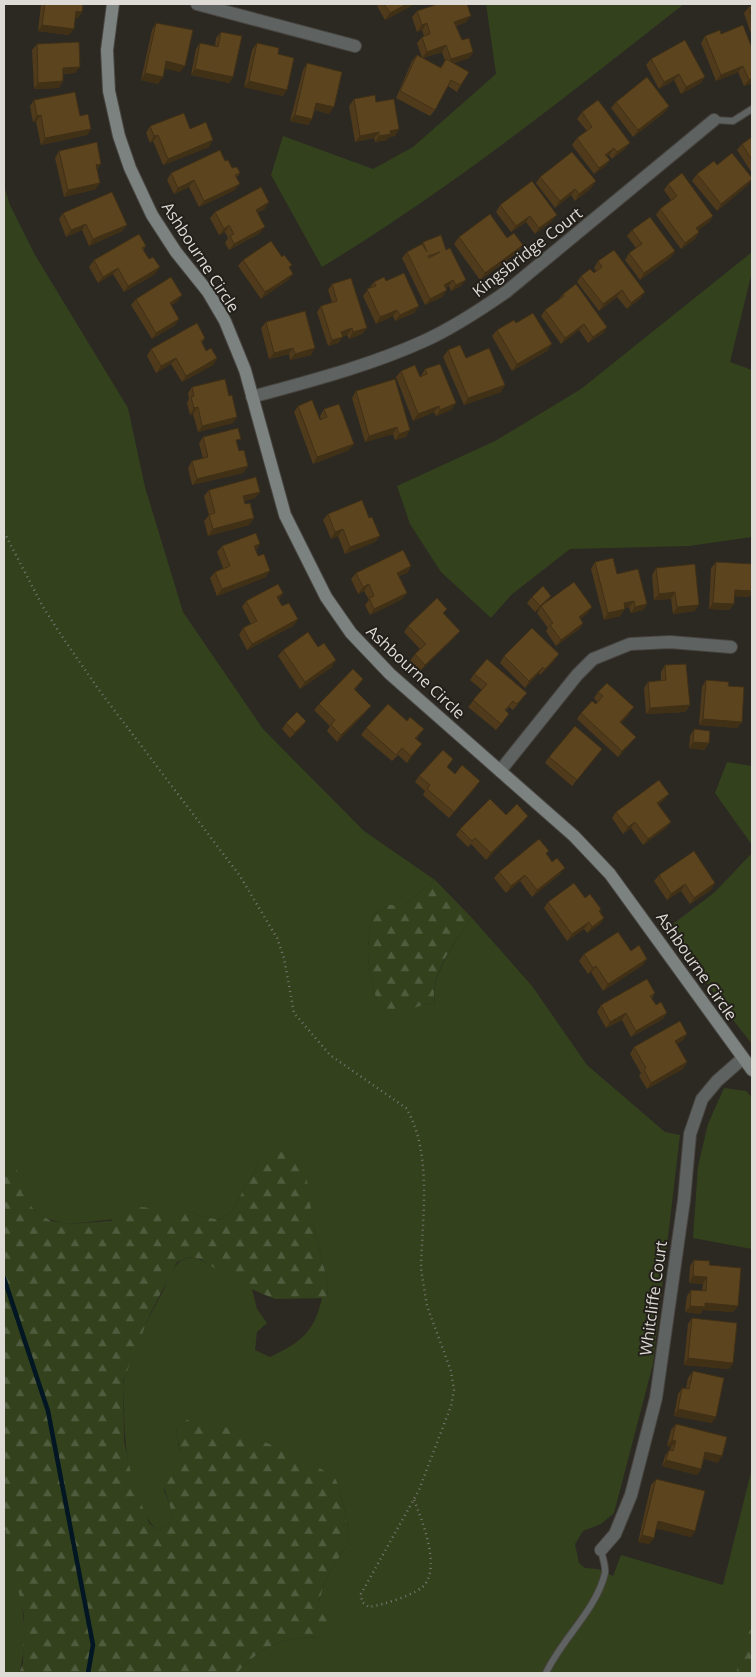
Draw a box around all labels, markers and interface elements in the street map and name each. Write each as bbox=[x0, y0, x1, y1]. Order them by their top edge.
street label: Ashbourne Circle bbox=[157, 197, 245, 317]
street label: Kingsbridge Court bbox=[468, 202, 587, 302]
street label: Ashbourne Circle bbox=[362, 620, 470, 724]
street label: Ashbourne Circle bbox=[651, 907, 743, 1025]
street label: Whitcliffe Court bbox=[634, 1239, 672, 1357]

